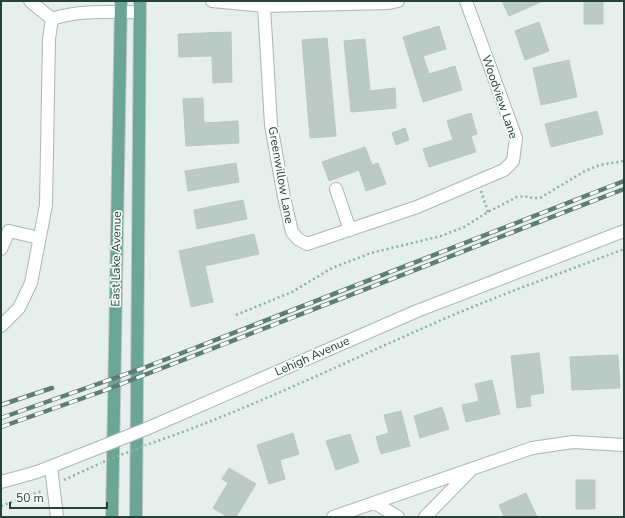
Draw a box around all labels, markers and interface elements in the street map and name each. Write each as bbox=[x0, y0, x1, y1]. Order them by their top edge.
street label: Woodview Lane bbox=[478, 53, 522, 141]
street label: Greenwillow Lane bbox=[265, 125, 297, 225]
street label: East Lake Avenue bbox=[107, 211, 125, 307]
street label: Lehigh Avenue bbox=[272, 332, 352, 380]
scale bar bbox=[10, 484, 107, 510]
text: 50 m bbox=[16, 490, 44, 506]

